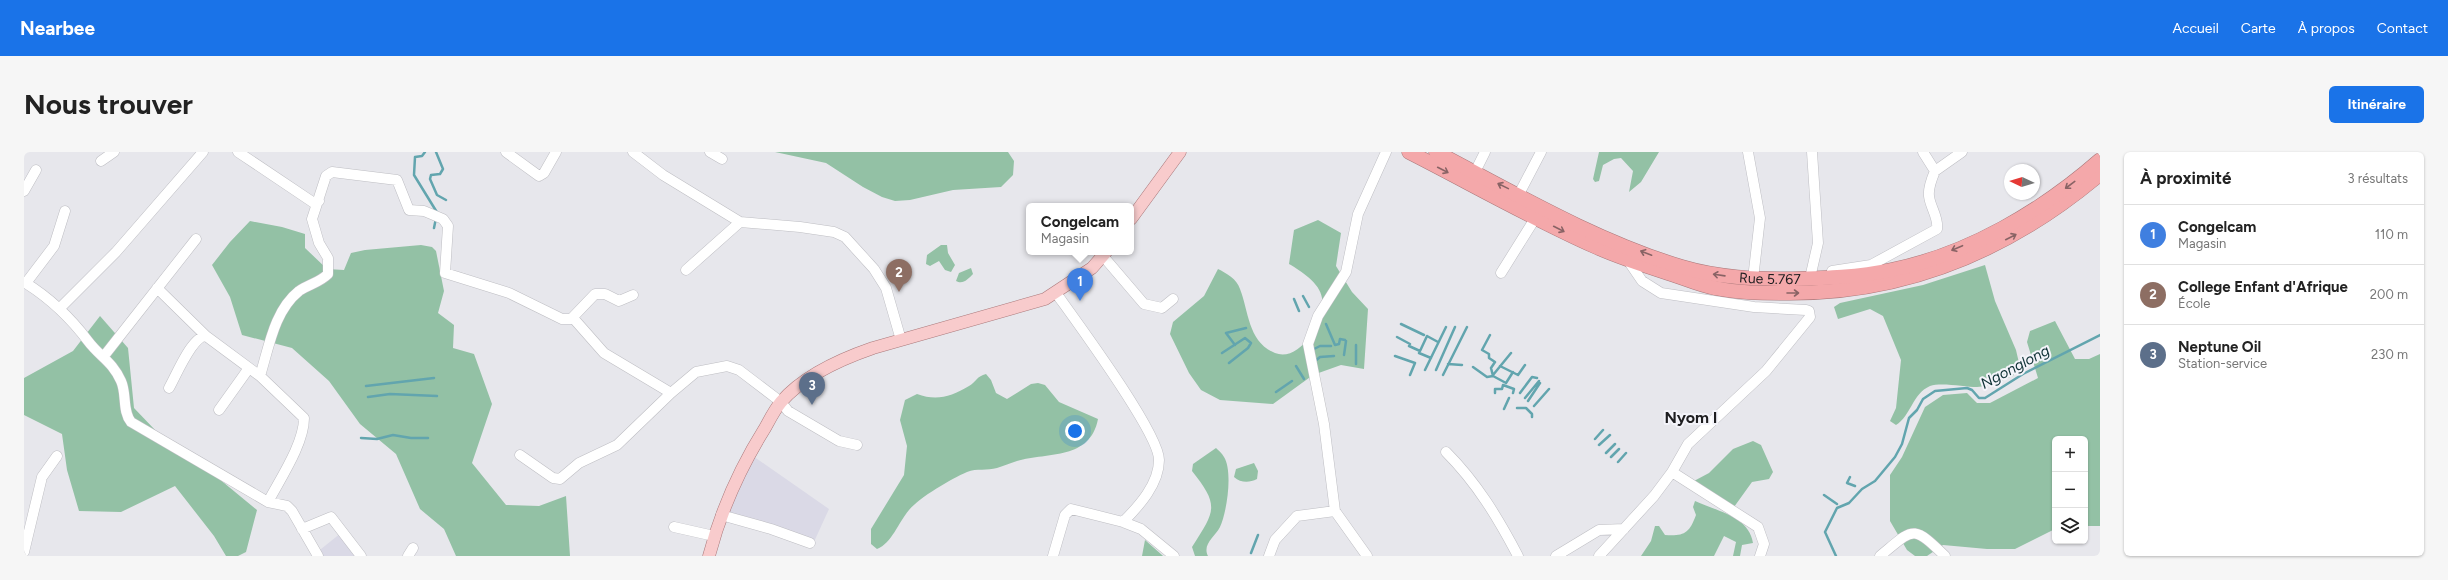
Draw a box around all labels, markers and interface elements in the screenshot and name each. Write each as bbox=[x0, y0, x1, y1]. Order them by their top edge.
text: Nearbee bbox=[20, 17, 95, 40]
text: Accueil bbox=[2173, 20, 2219, 37]
text: Carte bbox=[2241, 20, 2276, 37]
text: À propos bbox=[2298, 20, 2355, 37]
text: Contact bbox=[2377, 20, 2428, 37]
button: Itinéraire bbox=[2329, 86, 2424, 123]
text: Nous trouver bbox=[24, 87, 193, 121]
north arrow bbox=[2004, 164, 2040, 200]
one-way arrow bbox=[1437, 167, 1449, 174]
text: À proximité bbox=[2140, 168, 2231, 188]
text: 3 résultats bbox=[2348, 171, 2408, 186]
one-way arrow bbox=[2065, 181, 2076, 190]
one-way arrow bbox=[1497, 182, 1509, 189]
popup bbox=[1026, 203, 1134, 255]
text: Congelcam bbox=[1041, 213, 1119, 231]
text: Congelcam bbox=[2178, 218, 2256, 236]
one-way arrow bbox=[1553, 226, 1565, 233]
text: 1 bbox=[2150, 227, 2156, 242]
text: 110 m bbox=[2375, 227, 2408, 242]
text: Magasin bbox=[1041, 231, 1089, 246]
one-way arrow bbox=[2005, 233, 2017, 240]
text: Magasin bbox=[2178, 236, 2226, 251]
one-way arrow bbox=[1951, 245, 1963, 253]
one-way arrow bbox=[1640, 249, 1652, 257]
pin: 2 bbox=[886, 259, 912, 292]
pin: 1 bbox=[1067, 268, 1093, 301]
street label: Rue 5.767 bbox=[1739, 269, 1802, 288]
one-way arrow bbox=[1713, 271, 1726, 279]
text: College Enfant d'Afrique bbox=[2178, 278, 2348, 296]
text: 2 bbox=[2149, 287, 2157, 302]
text: 200 m bbox=[2370, 287, 2408, 302]
one-way arrow bbox=[1786, 289, 1799, 297]
text: École bbox=[2178, 296, 2210, 311]
text: Neptune Oil bbox=[2178, 338, 2261, 356]
water label: Ngonglong bbox=[1977, 341, 2053, 393]
text: 3 bbox=[2149, 347, 2157, 362]
text: 230 m bbox=[2371, 347, 2408, 362]
text: Station-service bbox=[2178, 356, 2267, 371]
pin: 3 bbox=[799, 372, 825, 405]
district label: Nyom I bbox=[1664, 408, 1718, 427]
your location bbox=[1065, 421, 1085, 441]
map controls bbox=[2052, 436, 2088, 544]
button: + bbox=[2052, 436, 2088, 472]
button: − bbox=[2052, 472, 2088, 508]
button: layers bbox=[2052, 508, 2088, 544]

